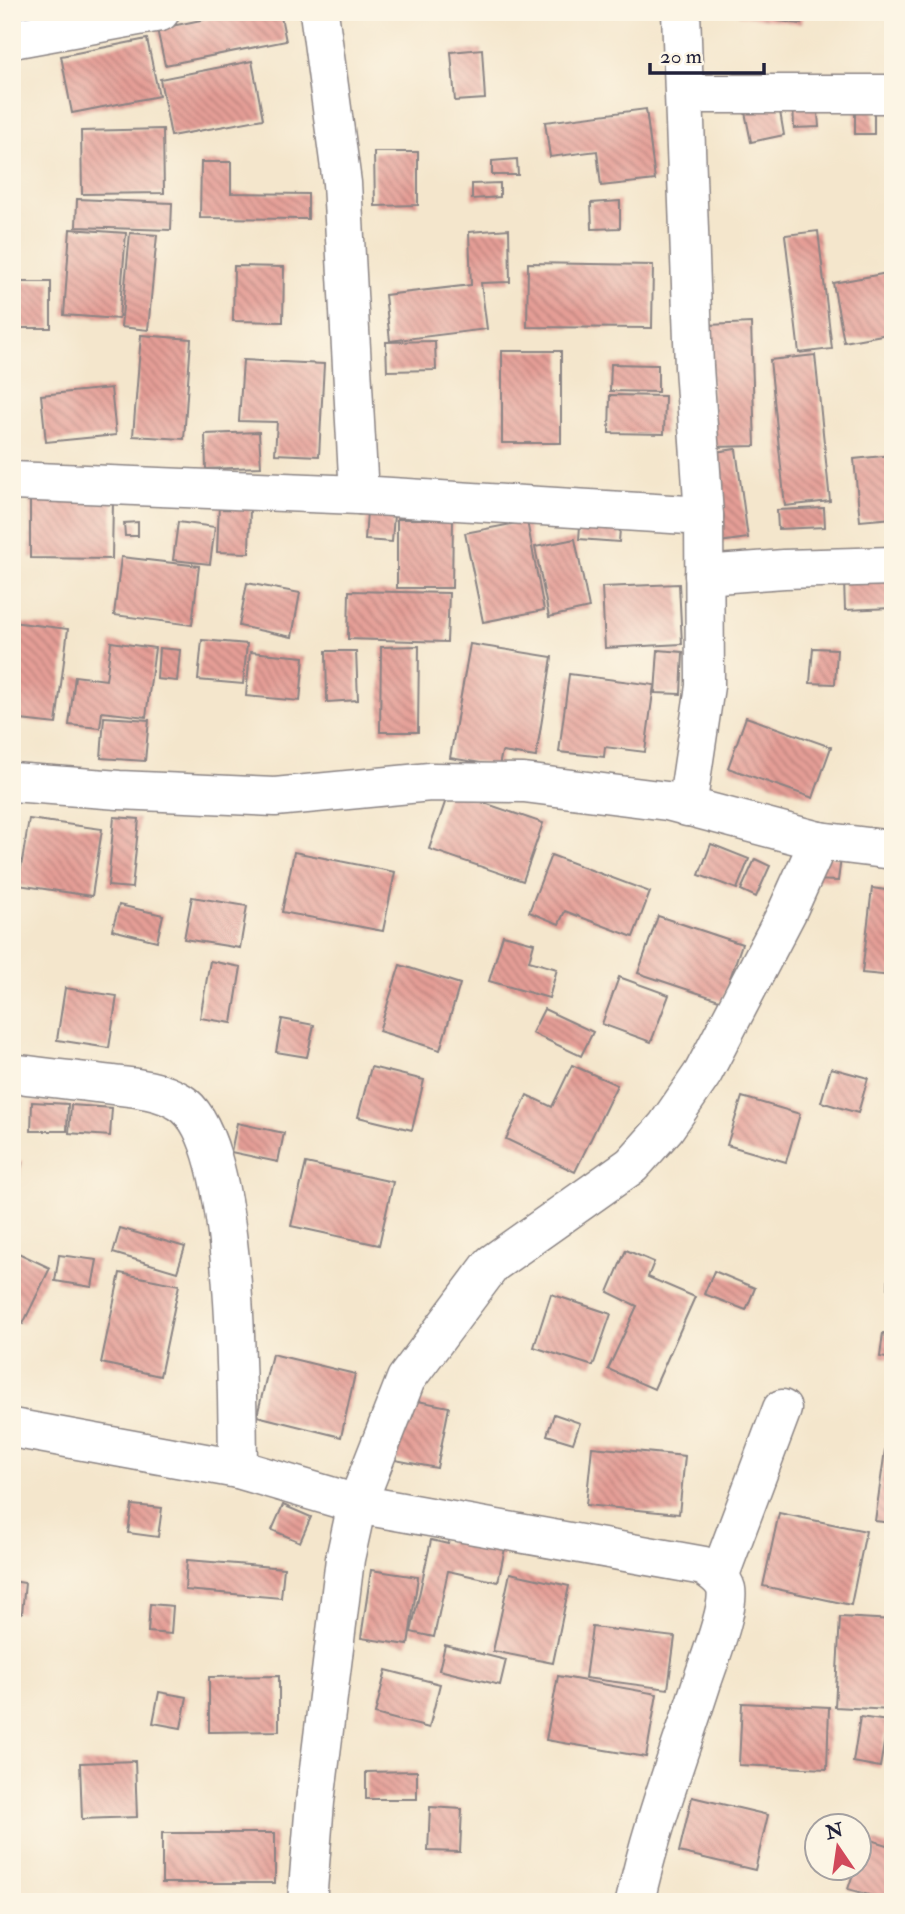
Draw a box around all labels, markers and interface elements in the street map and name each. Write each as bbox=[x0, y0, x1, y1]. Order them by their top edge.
scale bar bbox=[650, 32, 763, 76]
text: 20 m bbox=[660, 43, 702, 70]
north arrow bbox=[804, 1812, 874, 1882]
text: N bbox=[822, 1818, 846, 1845]

